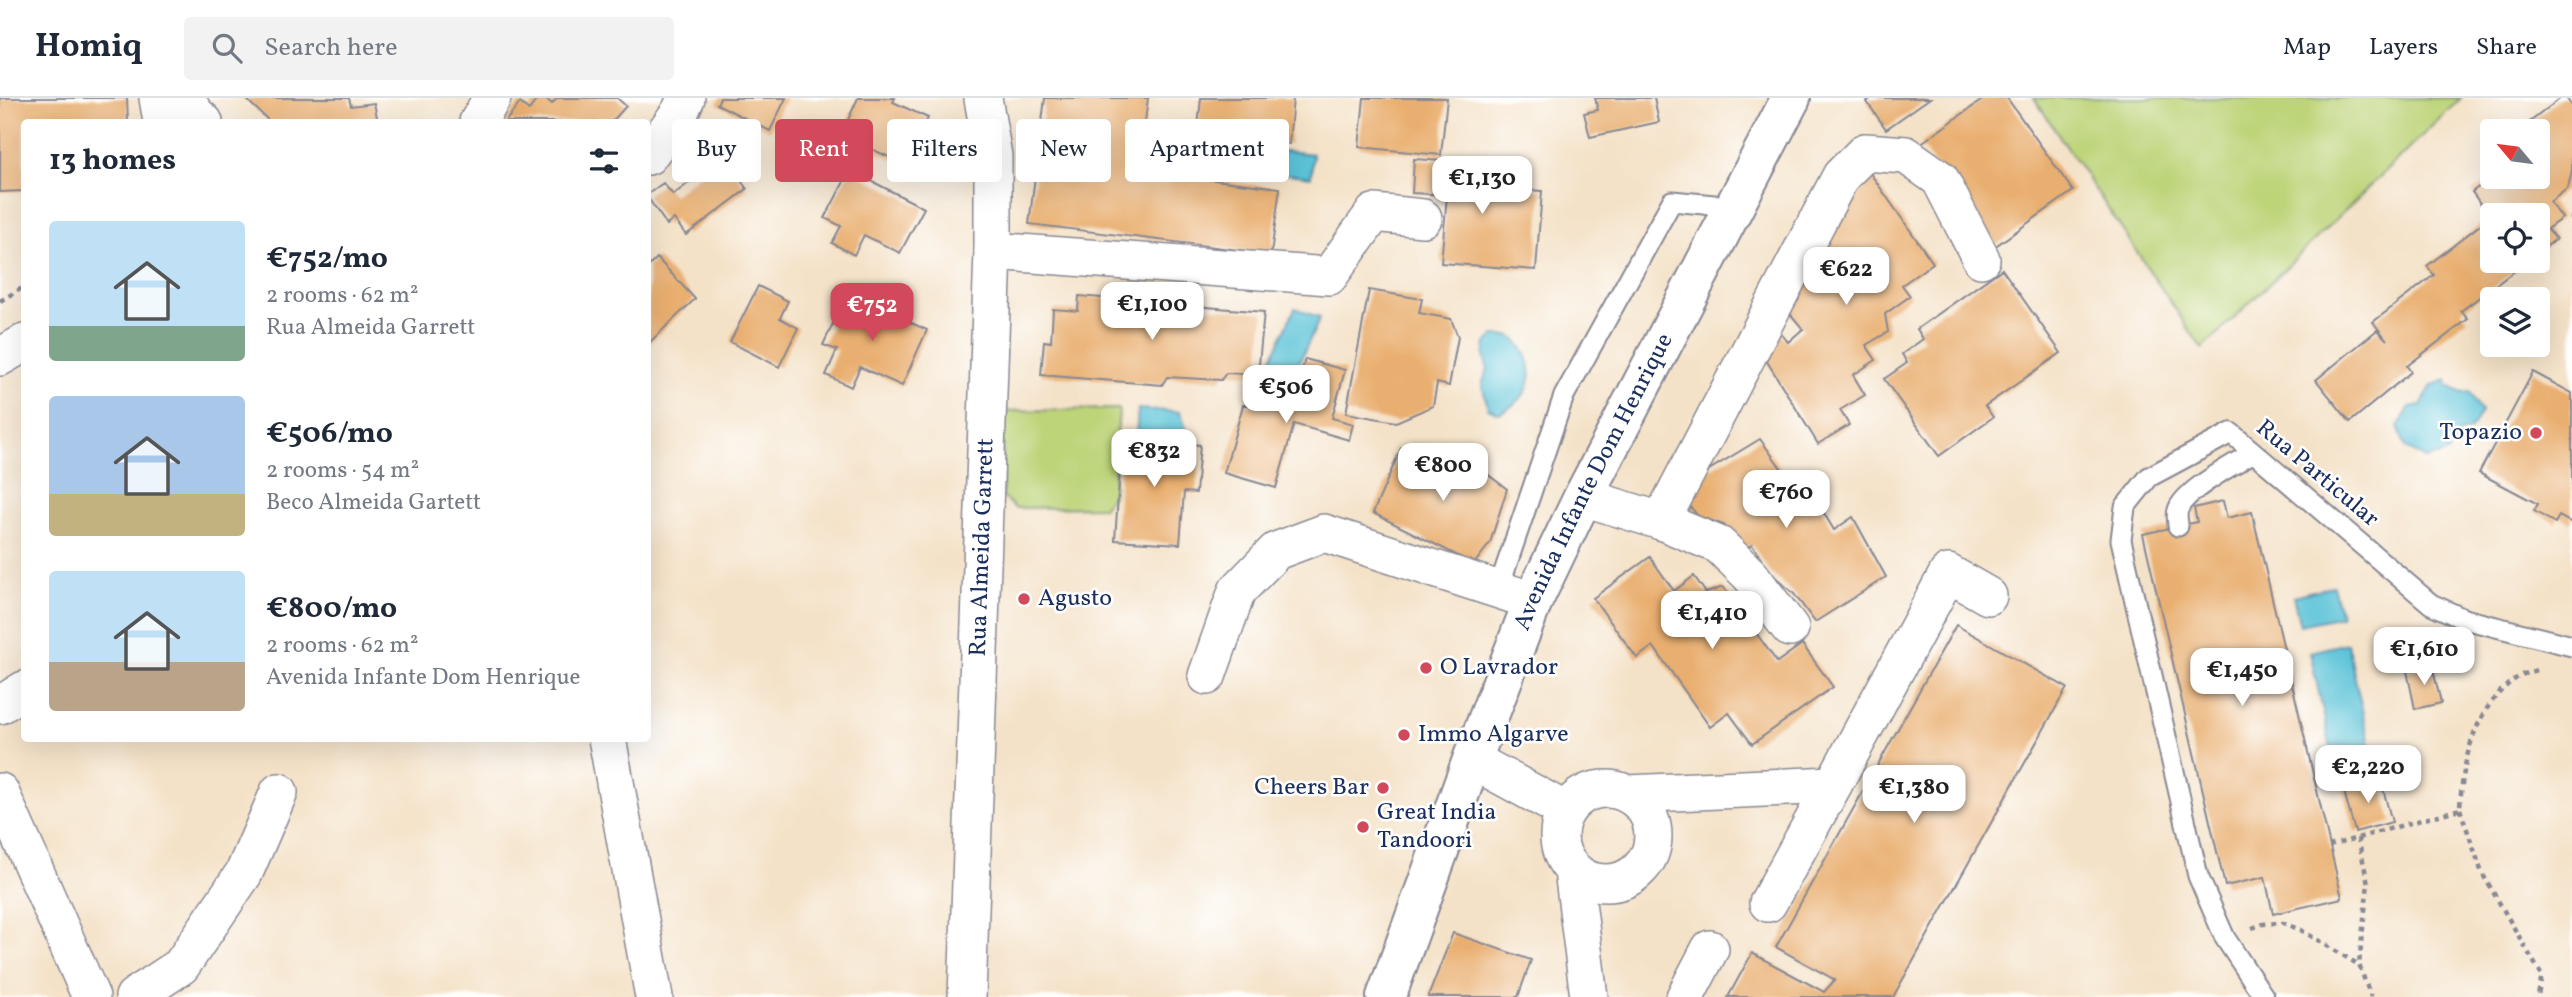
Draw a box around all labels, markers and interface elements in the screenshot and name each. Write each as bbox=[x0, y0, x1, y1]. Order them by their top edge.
search box bbox=[184, 17, 674, 80]
text: Homiq bbox=[35, 25, 142, 71]
icon: search bbox=[208, 29, 246, 67]
text: Search here bbox=[264, 30, 397, 66]
text: Map bbox=[2283, 31, 2331, 65]
text: Layers bbox=[2369, 31, 2438, 65]
text: Share bbox=[2476, 31, 2537, 65]
chip: Buy bbox=[672, 119, 761, 182]
chip: Rent bbox=[775, 119, 873, 182]
chip: Filters bbox=[887, 119, 1002, 182]
chip: New bbox=[1016, 119, 1111, 182]
chip: Apartment bbox=[1125, 119, 1289, 182]
north arrow bbox=[2480, 119, 2550, 189]
map controls bbox=[2480, 119, 2550, 357]
text: 13 homes bbox=[49, 140, 176, 182]
icon: filters bbox=[585, 142, 623, 180]
pin: €1,130 bbox=[1425, 156, 1539, 216]
text: €1,130 bbox=[1448, 163, 1516, 195]
button: locate bbox=[2480, 203, 2550, 273]
text: €752/mo bbox=[266, 238, 388, 280]
pin: €622 bbox=[1805, 248, 1887, 307]
icon: home bbox=[105, 249, 189, 333]
text: €622 bbox=[1819, 254, 1873, 286]
text: 2 rooms · 62 m² bbox=[266, 280, 418, 312]
pin: €1,100 bbox=[1095, 282, 1209, 342]
pin: €752 bbox=[831, 284, 913, 343]
button: layers bbox=[2480, 287, 2550, 357]
text: €1,100 bbox=[1117, 289, 1187, 321]
text: €752 bbox=[847, 290, 897, 322]
text: Rua Almeida Garrett bbox=[266, 312, 475, 344]
street label: Avenida Infante Dom Henrique bbox=[1506, 327, 1682, 636]
pin: €506 bbox=[1245, 366, 1327, 425]
text: €506 bbox=[1259, 372, 1313, 404]
street label: Rua Particular bbox=[2248, 412, 2386, 536]
text: €506/mo bbox=[266, 413, 393, 455]
place label: Topazio bbox=[2439, 416, 2522, 450]
icon: home bbox=[105, 424, 189, 508]
marker: Topazio bbox=[2528, 425, 2544, 441]
pin: €832 bbox=[1113, 430, 1195, 489]
text: €832 bbox=[1127, 436, 1181, 468]
street label: Rua Almeida Garrett bbox=[962, 437, 1003, 657]
pin: €800 bbox=[1402, 444, 1484, 503]
text: €800 bbox=[1414, 450, 1472, 482]
text: 2 rooms · 54 m² bbox=[266, 455, 419, 487]
pin: €760 bbox=[1745, 470, 1827, 530]
text: €760 bbox=[1759, 477, 1813, 509]
text: Beco Almeida Gartett bbox=[266, 487, 481, 519]
place label: Agusto bbox=[1038, 582, 1112, 616]
text: €800/mo bbox=[266, 588, 397, 630]
marker: Agusto bbox=[1016, 591, 1032, 607]
pin: €1,410 bbox=[1655, 592, 1769, 651]
text: €1,410 bbox=[1677, 598, 1747, 630]
icon: home bbox=[105, 599, 189, 683]
pin: €1,610 bbox=[2367, 628, 2481, 687]
text: 2 rooms · 62 m² bbox=[266, 630, 418, 662]
text: €1,610 bbox=[2390, 634, 2458, 666]
pin: €1,450 bbox=[2185, 648, 2299, 708]
place label: O Lavrador bbox=[1440, 651, 1558, 685]
text: €1,450 bbox=[2206, 655, 2278, 687]
marker: O Lavrador bbox=[1418, 660, 1434, 676]
text: Avenida Infante Dom Henrique bbox=[266, 662, 581, 694]
place label: Immo Algarve bbox=[1418, 718, 1569, 752]
marker: Immo Algarve bbox=[1396, 727, 1412, 743]
pin: €2,220 bbox=[2311, 746, 2425, 805]
text: €2,220 bbox=[2331, 752, 2405, 784]
pin: €1,380 bbox=[1857, 766, 1971, 825]
place label: Cheers Bar bbox=[1254, 771, 1369, 805]
text: €1,380 bbox=[1879, 772, 1949, 804]
marker: Cheers Bar bbox=[1375, 780, 1391, 796]
place label: Great India Tandoori bbox=[1377, 796, 1496, 858]
marker: Great India Tandoori bbox=[1355, 819, 1371, 835]

